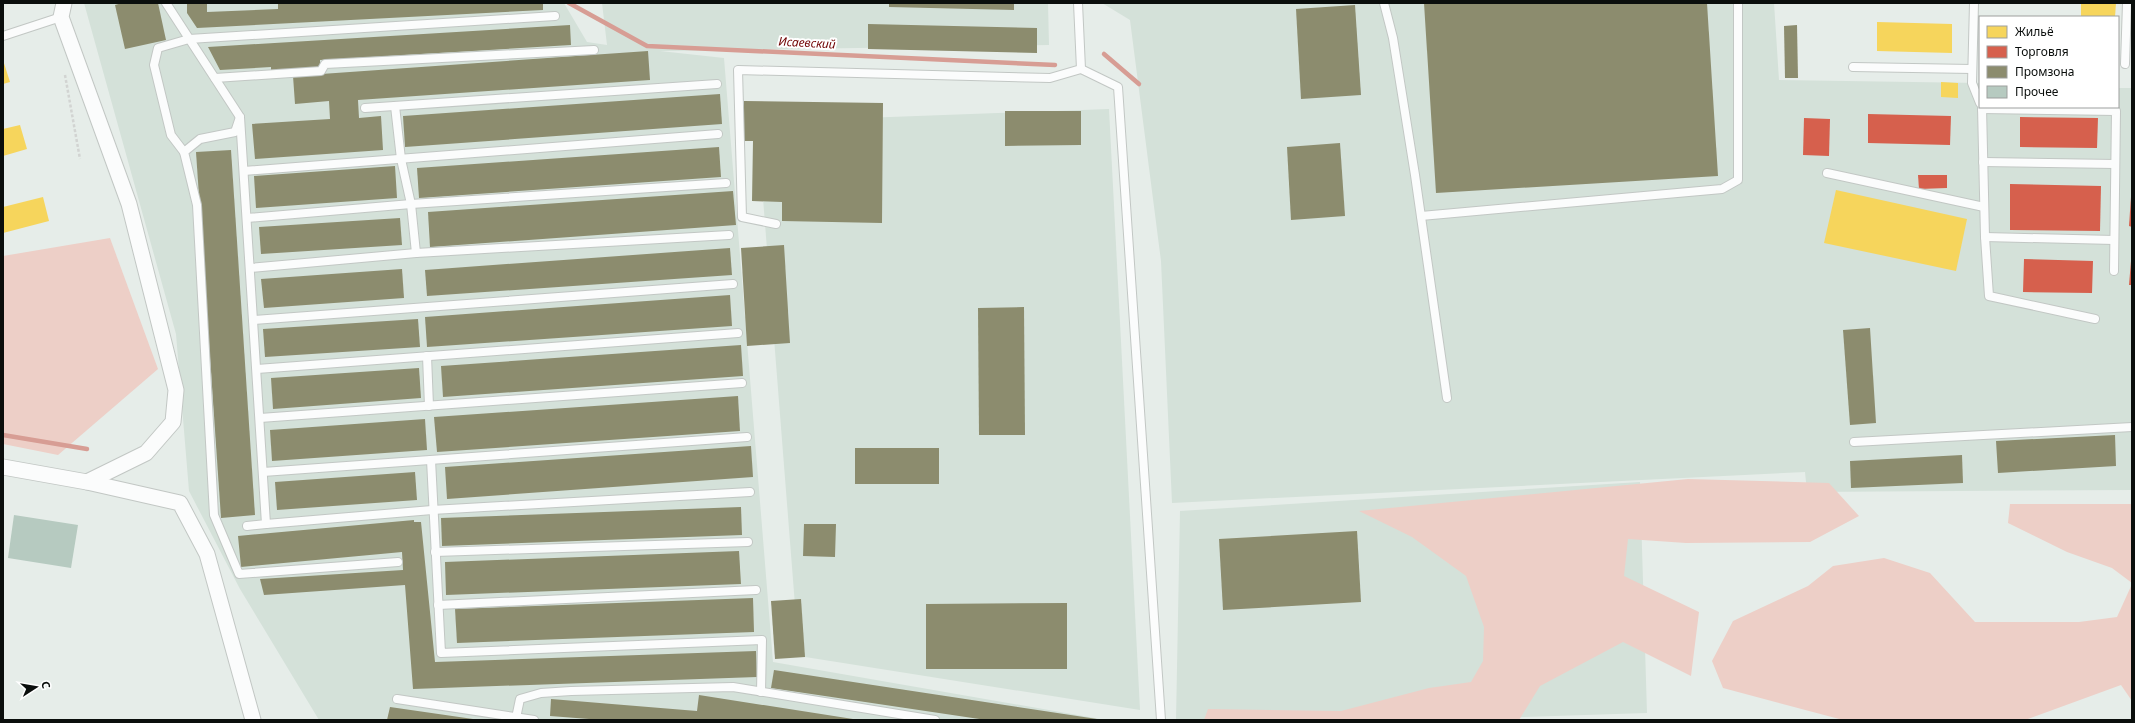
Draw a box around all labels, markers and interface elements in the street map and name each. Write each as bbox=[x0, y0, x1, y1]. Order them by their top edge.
legend bbox=[1979, 16, 2119, 108]
text: Жильё bbox=[2015, 23, 2054, 40]
water label: Исаевский bbox=[778, 33, 836, 52]
text: Торговля bbox=[2015, 43, 2069, 60]
text: Промзона bbox=[2015, 63, 2074, 80]
text: Прочее bbox=[2015, 83, 2059, 100]
north arrow bbox=[16, 667, 56, 707]
text: С bbox=[38, 680, 54, 690]

